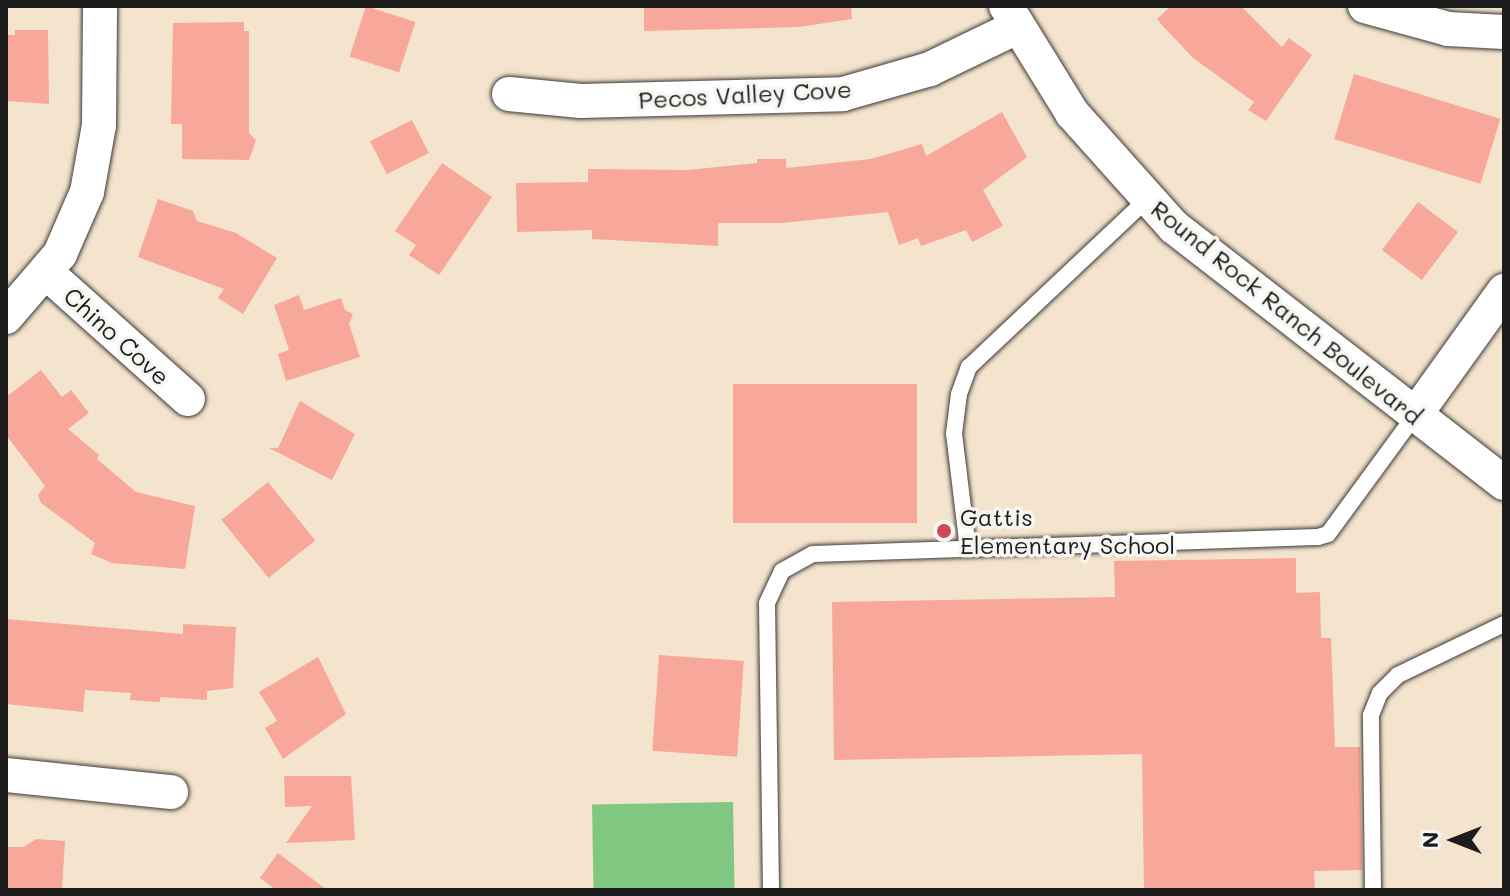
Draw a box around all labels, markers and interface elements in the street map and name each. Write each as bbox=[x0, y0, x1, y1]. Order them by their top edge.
street label: Pecos Valley Cove bbox=[638, 74, 852, 114]
street label: Round Rock Ranch Boulevard bbox=[1146, 194, 1428, 430]
street label: Chino Cove bbox=[58, 281, 176, 391]
place label: Gattis Elementary School bbox=[960, 503, 1175, 559]
marker: Gattis Elementary School bbox=[935, 522, 953, 540]
north arrow bbox=[1414, 800, 1494, 880]
text: N bbox=[1415, 832, 1444, 848]

